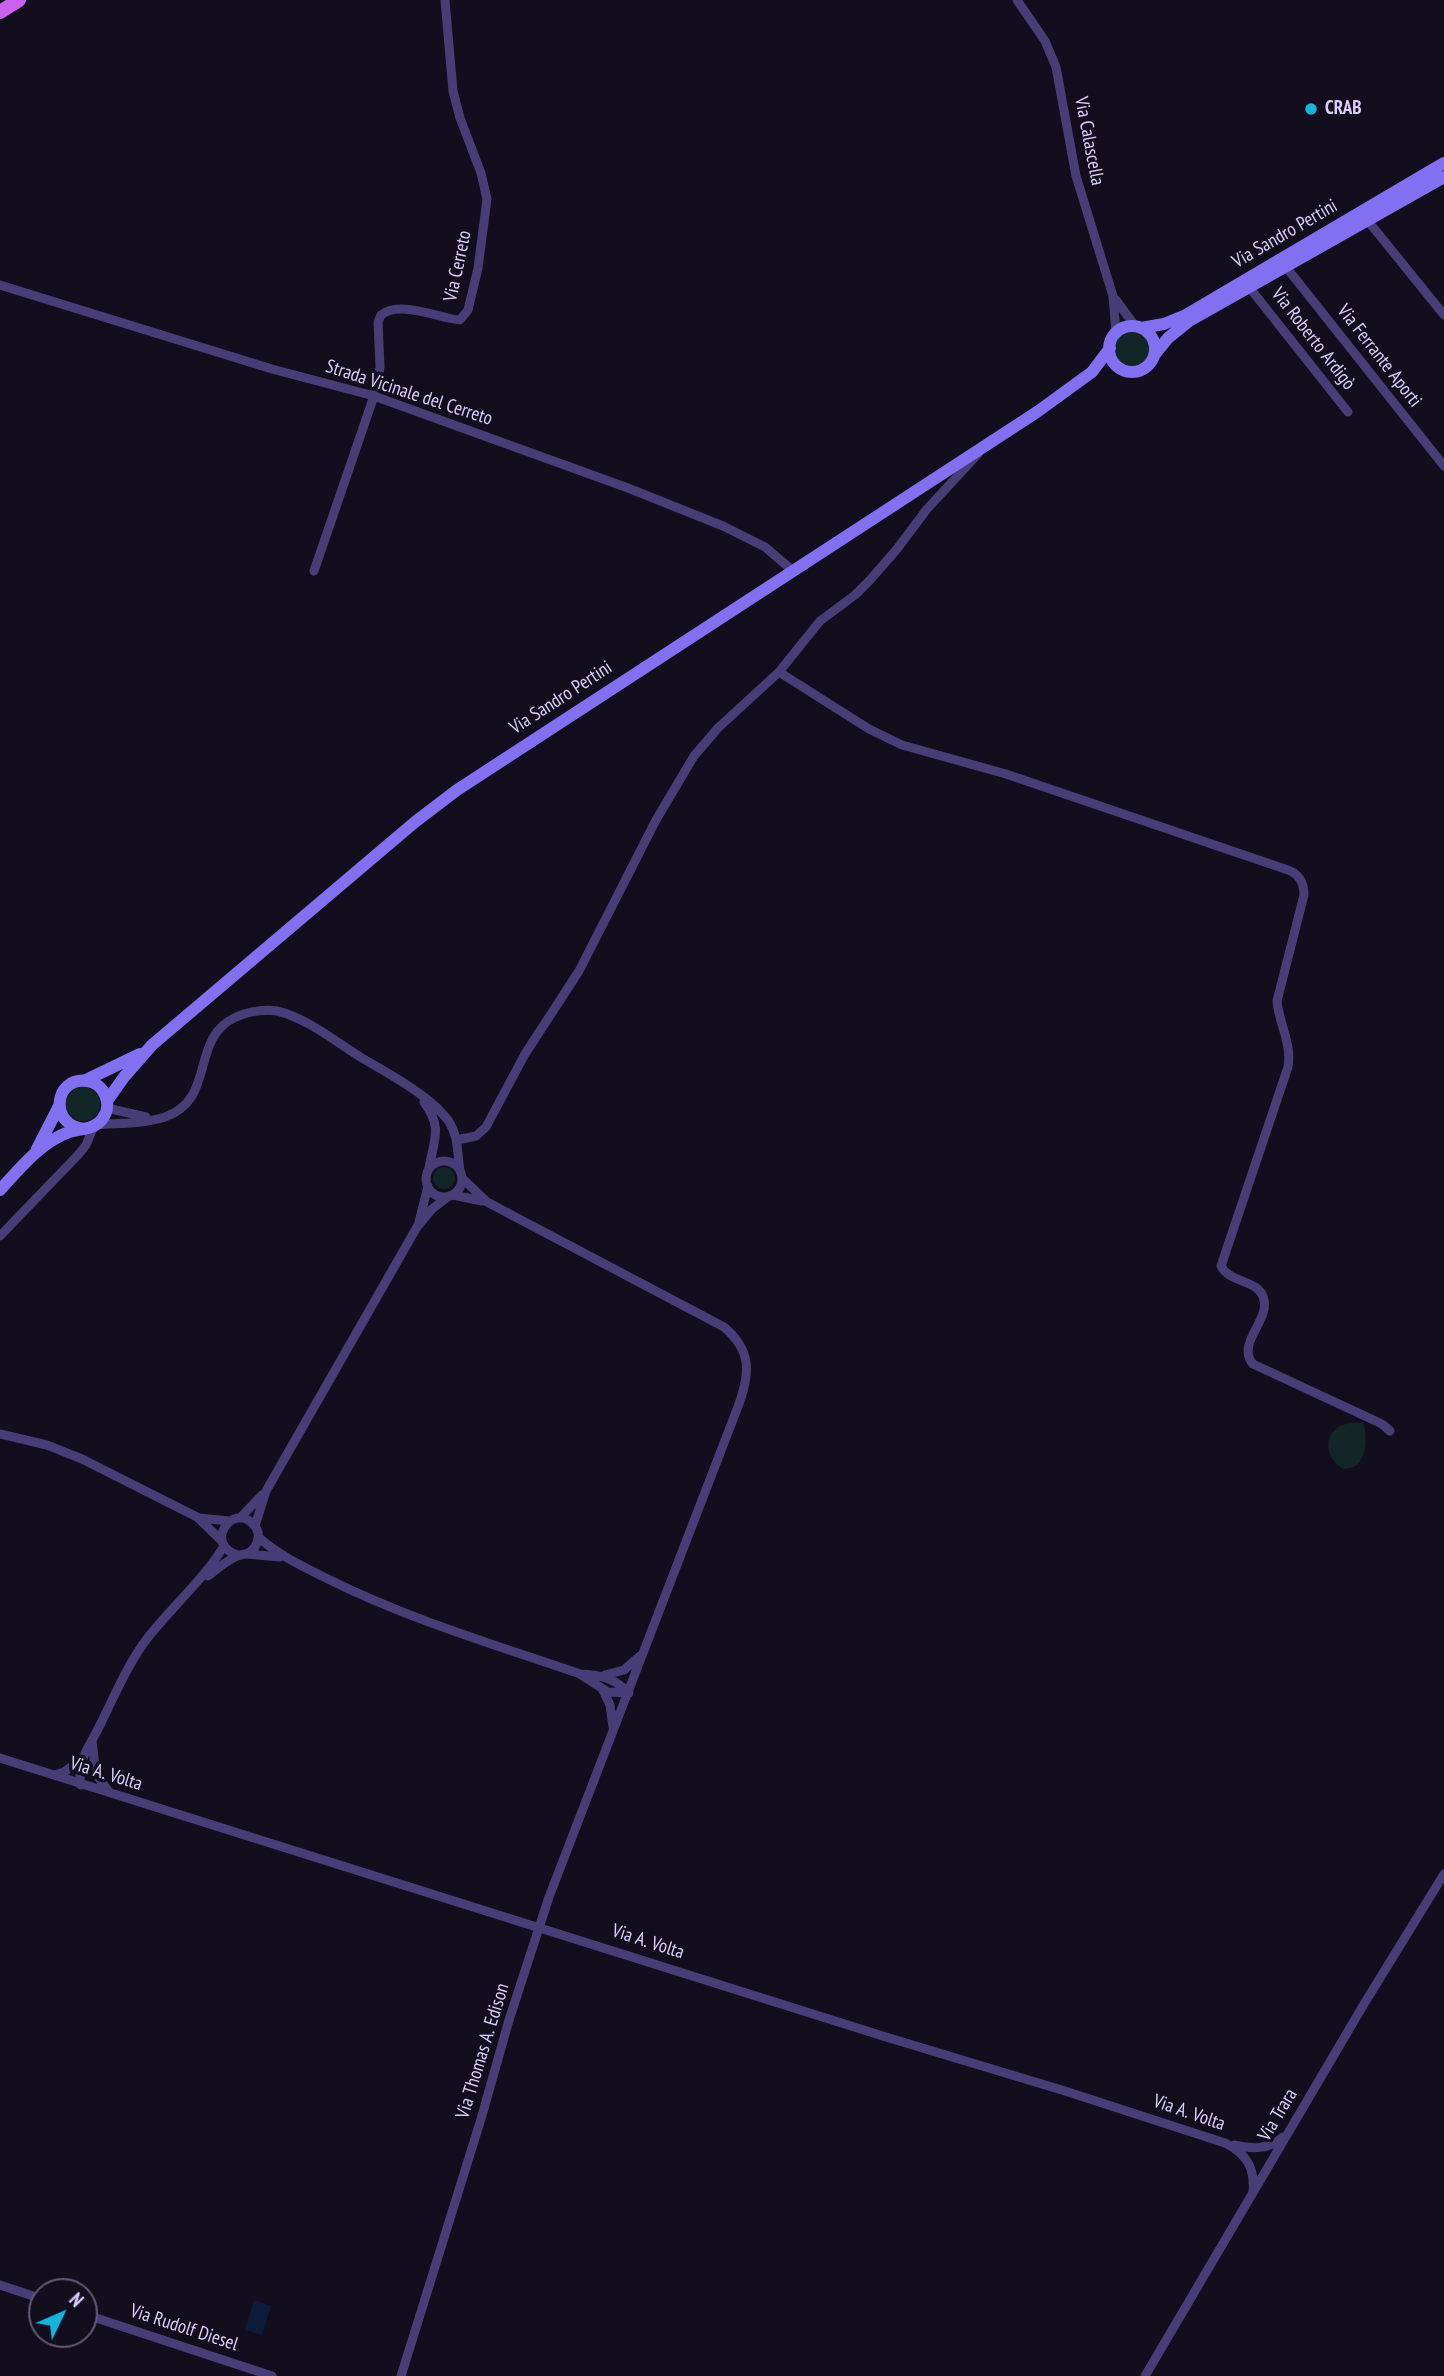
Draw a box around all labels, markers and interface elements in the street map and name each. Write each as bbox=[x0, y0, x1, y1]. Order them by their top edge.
street label: Via Calascella bbox=[1069, 95, 1109, 187]
place label: CRAB bbox=[1325, 98, 1361, 120]
marker: CRAB bbox=[1303, 101, 1319, 117]
street label: Via Sandro Pertini bbox=[1228, 195, 1342, 273]
street label: Via Cerreto bbox=[439, 228, 477, 304]
street label: Via Roberto Ardigò bbox=[1266, 283, 1360, 395]
street label: Via Ferrante Aporti bbox=[1332, 300, 1426, 412]
street label: Strada Vicinale del Cerreto bbox=[323, 355, 495, 431]
street label: Via Sandro Pertini bbox=[505, 656, 617, 740]
street label: Via A. Volta bbox=[67, 1752, 145, 1796]
street label: Via A. Volta bbox=[609, 1920, 687, 1964]
street label: Via Thomas A. Edison bbox=[452, 1981, 514, 2121]
street label: Via Trara bbox=[1254, 2085, 1302, 2145]
street label: Via A. Volta bbox=[1150, 2090, 1228, 2136]
north arrow bbox=[28, 2278, 98, 2348]
text: N bbox=[64, 2288, 89, 2312]
street label: Via Rudolf Diesel bbox=[127, 2300, 241, 2356]

